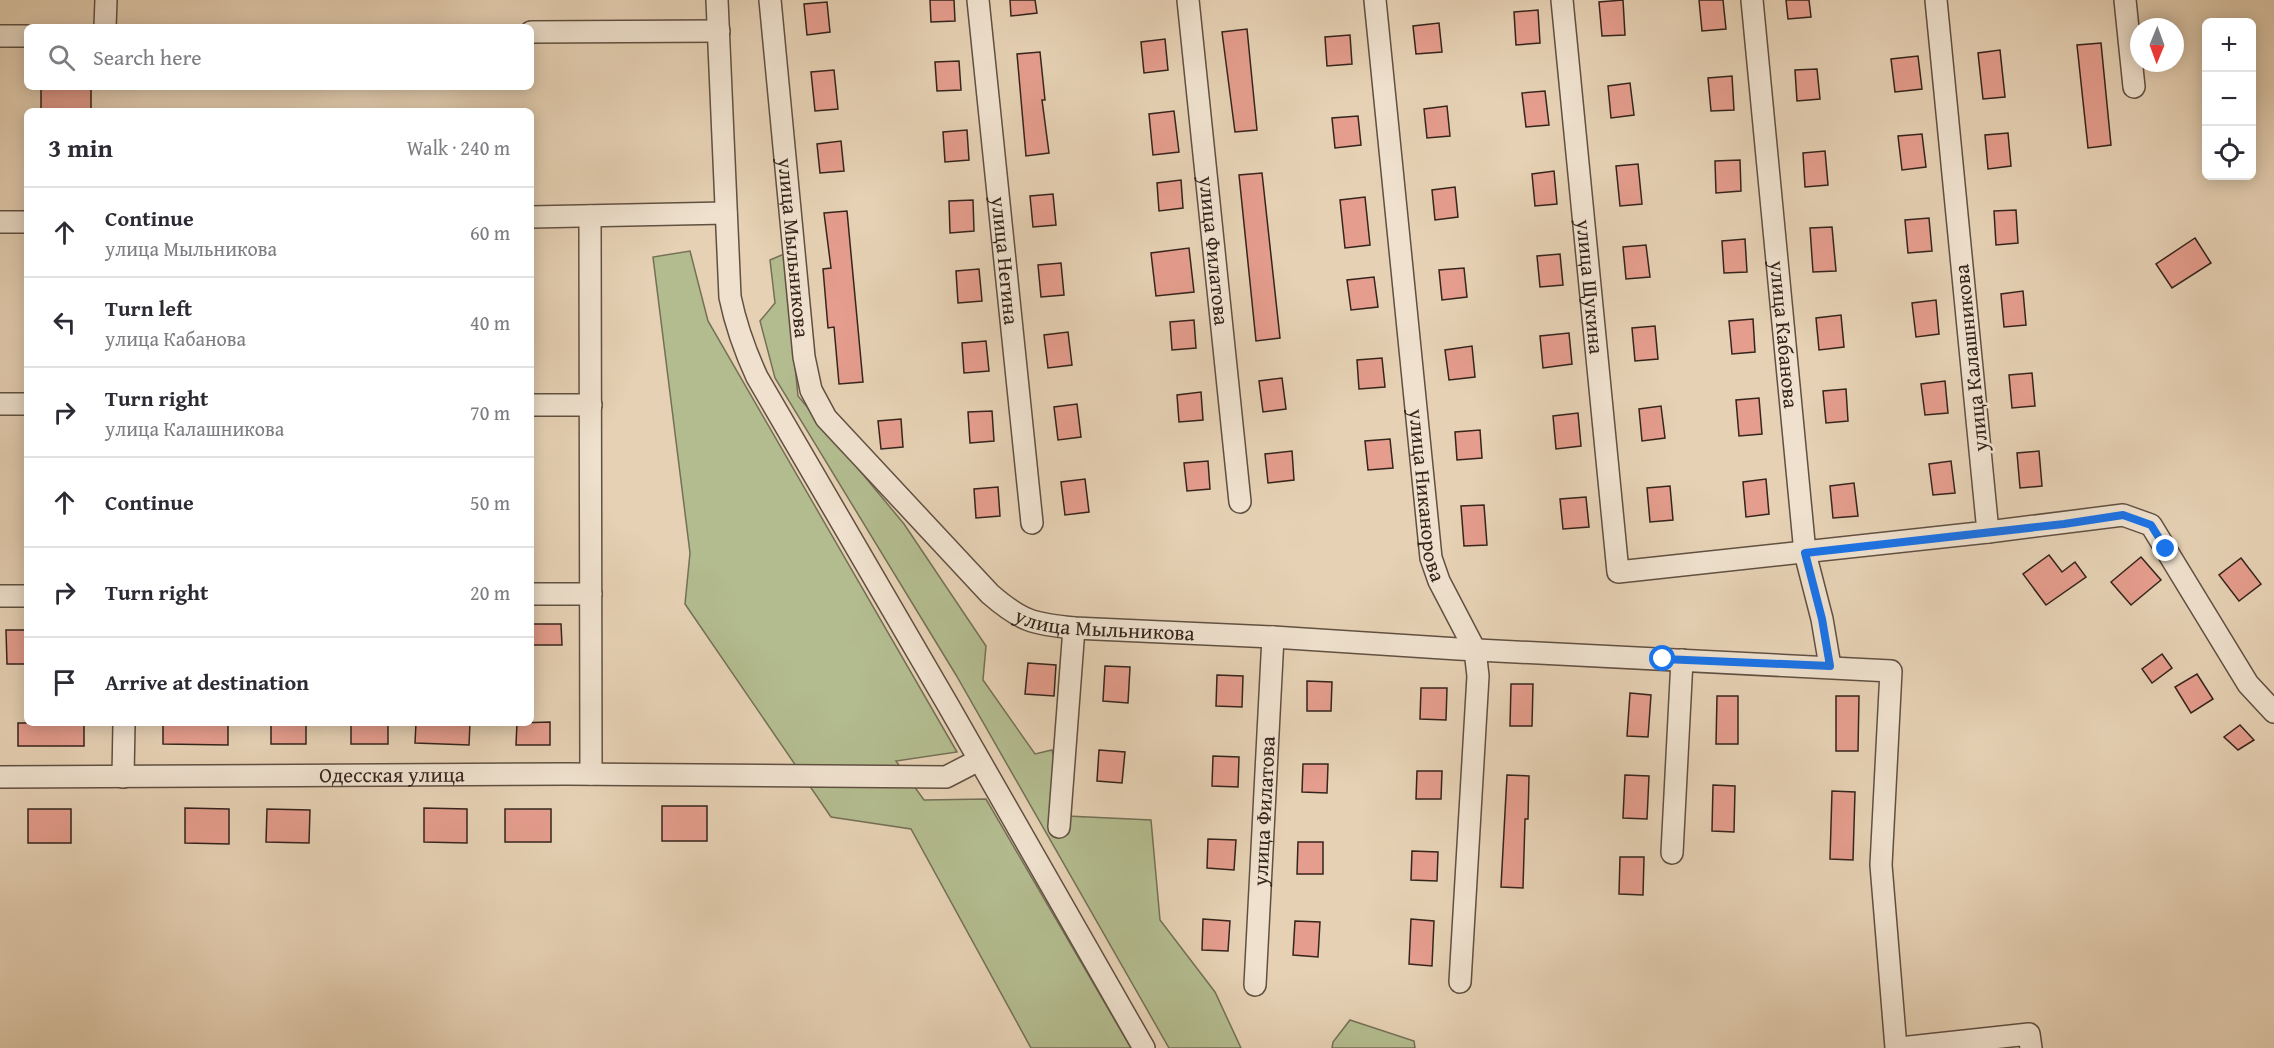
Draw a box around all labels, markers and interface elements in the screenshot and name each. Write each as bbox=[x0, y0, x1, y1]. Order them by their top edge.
north arrow bbox=[2130, 18, 2184, 72]
map controls bbox=[2202, 18, 2256, 180]
button: + bbox=[2202, 18, 2256, 72]
search box bbox=[24, 24, 534, 90]
icon: search bbox=[45, 41, 78, 74]
text: Search here bbox=[93, 41, 202, 73]
button: − bbox=[2202, 72, 2256, 126]
button: locate bbox=[2202, 126, 2256, 180]
text: 3 min bbox=[48, 128, 113, 167]
text: Walk · 240 m bbox=[407, 133, 510, 162]
street label: улица Мыльникова bbox=[770, 155, 818, 339]
street label: улица Филатова bbox=[1191, 173, 1238, 327]
street label: улица Негина bbox=[983, 194, 1027, 326]
text: Continue bbox=[105, 202, 194, 234]
icon: ahead bbox=[48, 216, 81, 249]
street label: улица Щукина bbox=[1568, 217, 1613, 356]
text: 60 m bbox=[470, 218, 510, 247]
text: улица Мыльникова bbox=[105, 234, 277, 263]
street label: улица Кабанова bbox=[1762, 258, 1807, 410]
street label: улица Калашникова bbox=[1945, 263, 1996, 454]
text: Turn left bbox=[105, 292, 192, 324]
icon: left bbox=[48, 306, 81, 339]
text: 40 m bbox=[470, 308, 510, 337]
text: улица Кабанова bbox=[105, 324, 246, 353]
text: Turn right bbox=[105, 382, 208, 414]
icon: right bbox=[48, 396, 81, 429]
text: 70 m bbox=[470, 398, 510, 427]
street label: улица Никанорова bbox=[1401, 406, 1454, 586]
text: улица Калашникова bbox=[105, 414, 284, 443]
icon: ahead bbox=[48, 486, 81, 519]
text: Continue bbox=[105, 486, 194, 518]
text: 50 m bbox=[470, 488, 510, 517]
route end bbox=[2152, 535, 2178, 561]
icon: right bbox=[48, 576, 81, 609]
text: Turn right bbox=[105, 576, 208, 608]
text: 20 m bbox=[470, 578, 510, 607]
street label: улица Мыльникова bbox=[1009, 599, 1195, 648]
route start bbox=[1649, 645, 1675, 671]
icon: arrive bbox=[48, 666, 81, 699]
text: Arrive at destination bbox=[105, 666, 309, 698]
street label: улица Филатова bbox=[1244, 735, 1283, 888]
street label: Одесская улица bbox=[319, 759, 465, 790]

